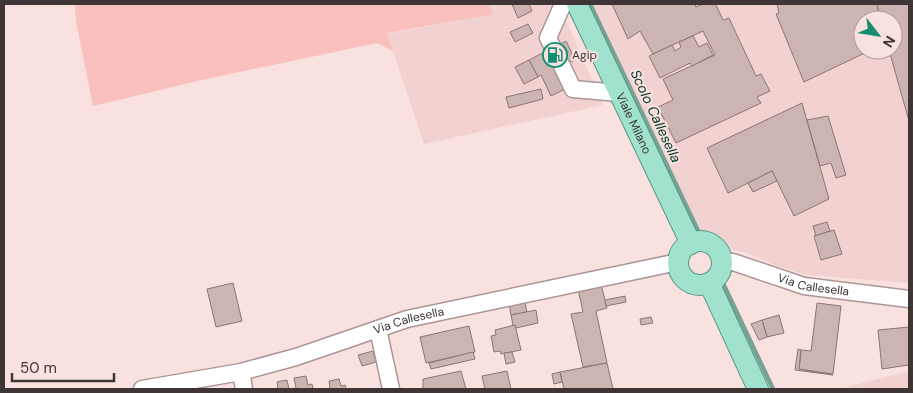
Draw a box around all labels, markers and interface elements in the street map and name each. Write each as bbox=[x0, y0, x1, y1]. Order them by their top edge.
north arrow bbox=[853, 10, 903, 60]
text: N bbox=[879, 33, 899, 51]
fuel station icon: Agip bbox=[542, 42, 568, 68]
place label: Agip bbox=[572, 47, 597, 63]
water label: Scolo Callesella bbox=[627, 67, 686, 166]
street label: Viale Milano bbox=[612, 90, 655, 157]
street label: Via Callesella bbox=[776, 270, 850, 300]
street label: Via Callesella bbox=[371, 303, 445, 338]
scale bar bbox=[12, 350, 115, 382]
text: 50 m bbox=[20, 358, 57, 378]

